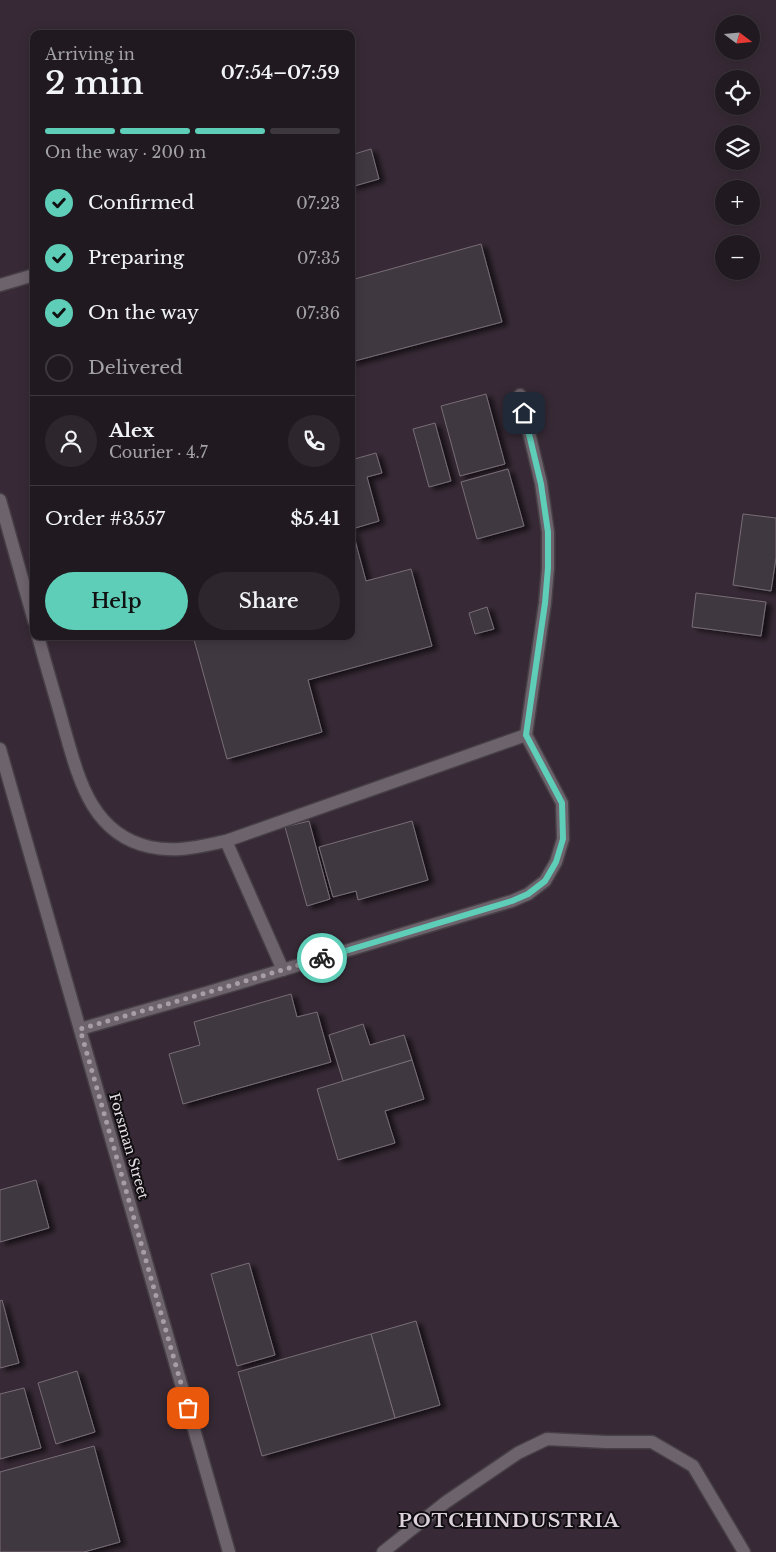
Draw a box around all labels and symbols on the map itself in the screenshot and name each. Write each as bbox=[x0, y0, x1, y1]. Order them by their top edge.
north arrow bbox=[715, 15, 760, 60]
pin bbox=[503, 392, 545, 434]
courier bbox=[297, 933, 347, 983]
street label: Forsman Street bbox=[105, 1091, 153, 1202]
pin bbox=[167, 1387, 209, 1429]
district label: POTCHINDUSTRIA bbox=[398, 1509, 620, 1532]

